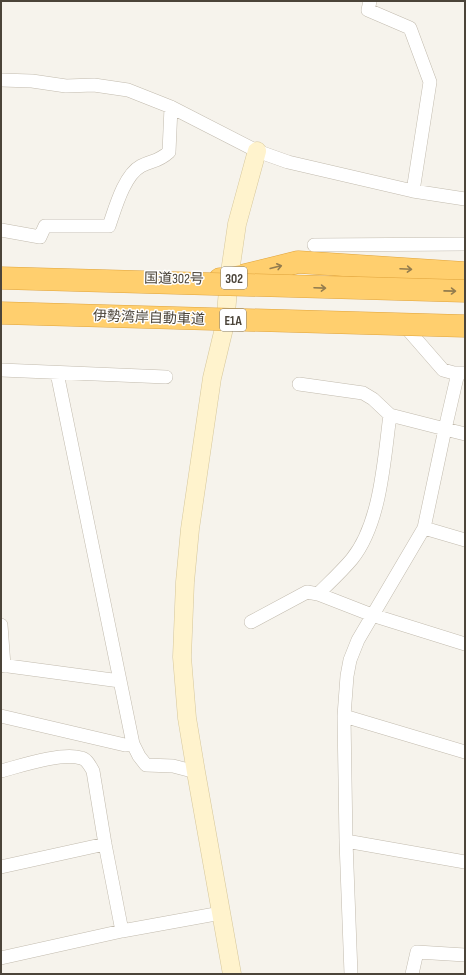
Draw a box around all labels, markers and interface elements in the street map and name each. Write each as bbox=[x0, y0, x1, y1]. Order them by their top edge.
one-way arrow bbox=[270, 263, 283, 271]
one-way arrow bbox=[399, 266, 412, 273]
road number: 302 bbox=[221, 267, 247, 289]
street label: 国道302号 bbox=[144, 269, 204, 288]
one-way arrow bbox=[313, 284, 326, 291]
one-way arrow bbox=[443, 287, 456, 294]
street label: 伊勢湾岸自動車道 bbox=[93, 307, 205, 328]
road number: E1A bbox=[220, 309, 246, 331]

